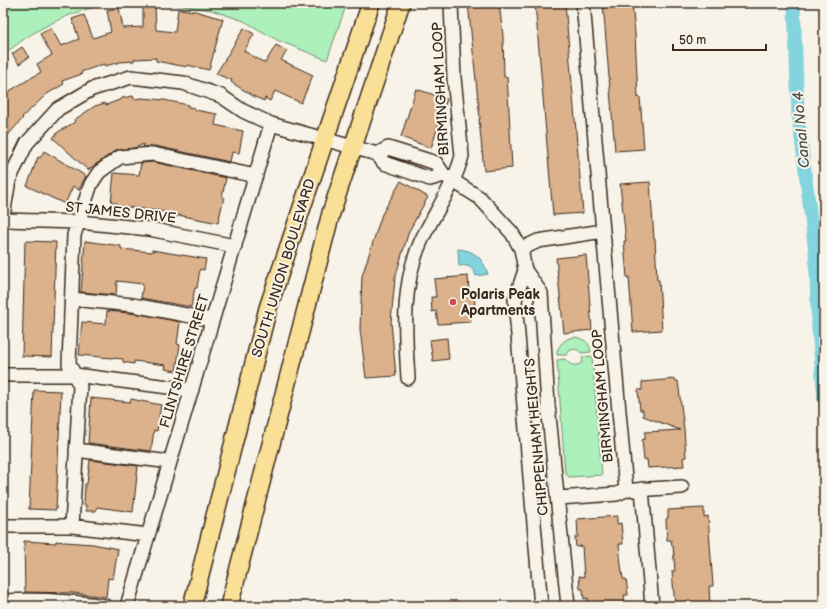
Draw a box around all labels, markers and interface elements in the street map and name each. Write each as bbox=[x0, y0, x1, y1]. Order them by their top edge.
street label: BIRMINGHAM LOOP bbox=[429, 22, 452, 156]
scale bar bbox=[673, 26, 766, 52]
text: 50 m bbox=[679, 33, 706, 48]
water label: Canal No 4 bbox=[789, 91, 814, 169]
street label: SOUTH UNION BOULEVARD bbox=[248, 177, 319, 360]
street label: ST JAMES DRIVE bbox=[65, 198, 177, 227]
place label: Polaris Peak Apartments bbox=[460, 286, 541, 319]
street label: FLINTSHIRE STREET bbox=[156, 292, 213, 430]
marker: Polaris Peak Apartments bbox=[448, 297, 458, 307]
street label: BIRMINGHAM LOOP bbox=[588, 328, 617, 463]
street label: CHIPPENHAM HEIGHTS bbox=[521, 358, 552, 516]

